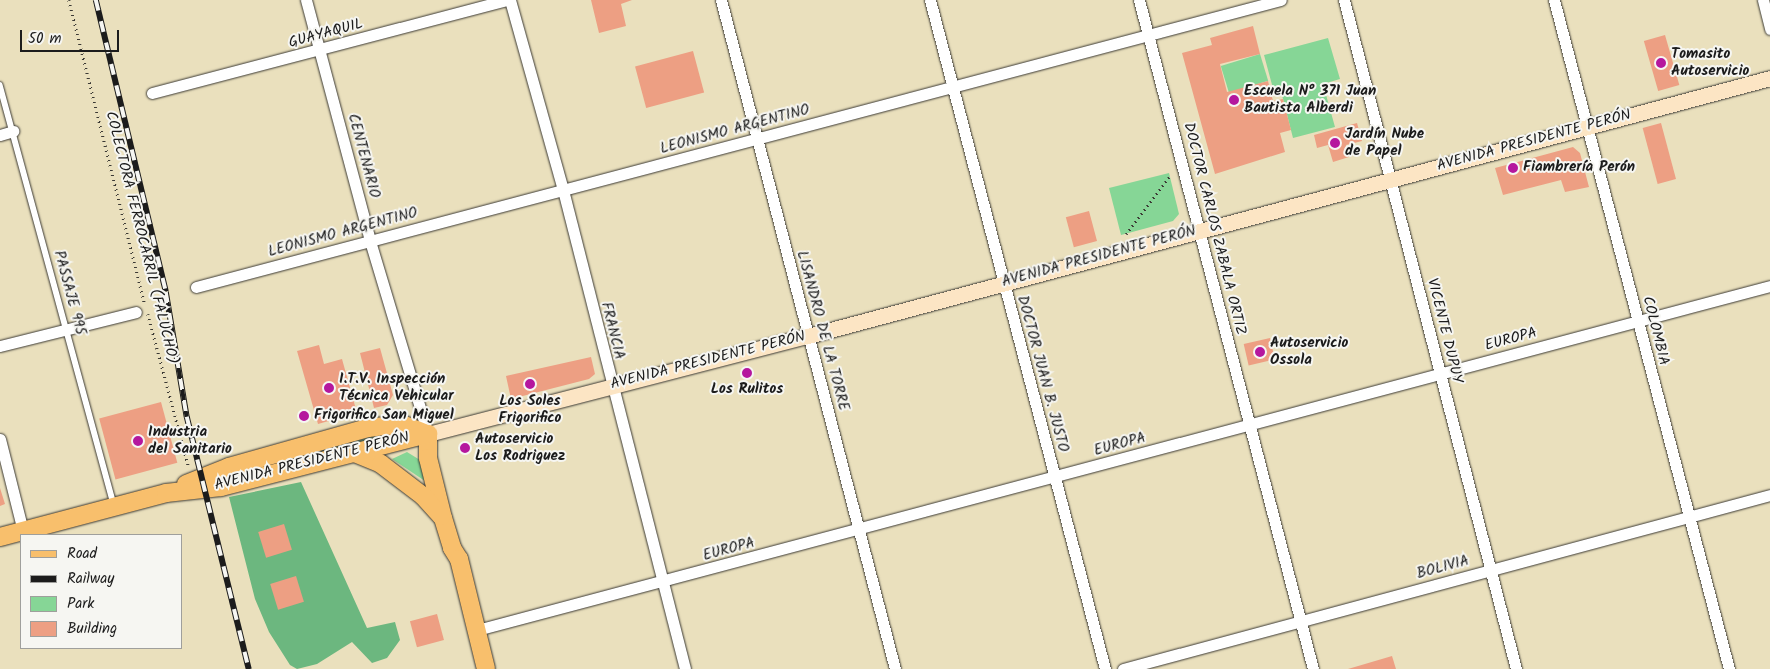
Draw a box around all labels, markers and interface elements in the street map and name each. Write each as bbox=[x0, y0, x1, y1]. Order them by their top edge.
street label: GUAYAQUIL bbox=[287, 15, 365, 53]
scale bar bbox=[22, 20, 121, 52]
text: 50 m bbox=[28, 27, 62, 51]
place label: Tomasito Autoservicio bbox=[1671, 45, 1749, 80]
marker: Tomasito Autoservicio bbox=[1655, 57, 1667, 69]
place label: Escuela N° 371 Juan Bautista Alberdi bbox=[1244, 82, 1376, 117]
marker: Escuela N° 371 Juan Bautista Alberdi bbox=[1228, 94, 1240, 106]
street label: LEONISMO ARGENTINO bbox=[658, 101, 812, 159]
street label: AVENIDA PRESIDENTE PERÓN bbox=[1435, 106, 1633, 176]
street label: COLECTORA FERROCARRIL (FALUCHO) bbox=[101, 110, 181, 366]
street label: CENTENARIO bbox=[343, 112, 383, 200]
street label: DOCTOR CARLOS ZABALA ORTIZ bbox=[1179, 121, 1249, 337]
place label: Jardín Nube de Papel bbox=[1345, 125, 1424, 160]
marker: Jardín Nube de Papel bbox=[1329, 137, 1341, 149]
place label: Fiambrería Perón bbox=[1523, 159, 1635, 177]
marker: Fiambrería Perón bbox=[1507, 162, 1519, 174]
street label: LEONISMO ARGENTINO bbox=[266, 204, 420, 262]
street label: AVENIDA PRESIDENTE PERÓN bbox=[1000, 222, 1198, 292]
street label: PASSAJE 995 bbox=[49, 249, 89, 337]
street label: LISANDRO DE LA TORRE bbox=[792, 249, 852, 413]
street label: VICENTE DUPUY bbox=[1422, 277, 1466, 385]
street label: DOCTOR JUAN B. JUSTO bbox=[1012, 294, 1072, 454]
street label: COLOMBIA bbox=[1638, 295, 1672, 367]
street label: FRANCIA bbox=[596, 300, 628, 362]
street label: EUROPA bbox=[1483, 324, 1539, 356]
street label: AVENIDA PRESIDENTE PERÓN bbox=[609, 328, 807, 394]
place label: Autoservicio Ossola bbox=[1270, 334, 1348, 369]
marker: Autoservicio Ossola bbox=[1254, 346, 1266, 358]
marker: Los Rulitos bbox=[741, 367, 753, 379]
place label: I.T.V. Inspección Técnica Vehicular bbox=[339, 370, 454, 405]
marker: Los Soles Frigorifico bbox=[524, 378, 536, 390]
place label: Los Rulitos bbox=[711, 381, 783, 399]
marker: I.T.V. Inspección Técnica Vehicular bbox=[323, 382, 335, 394]
place label: Los Soles Frigorifico bbox=[499, 392, 561, 427]
place label: Frigorifico San Miguel bbox=[314, 407, 454, 425]
marker: Frigorifico San Miguel bbox=[298, 410, 310, 422]
place label: Industria del Sanitario bbox=[148, 423, 232, 458]
street label: AVENIDA PRESIDENTE PERÓN bbox=[213, 429, 411, 495]
street label: EUROPA bbox=[1092, 429, 1148, 461]
place label: Autoservicio Los Rodriguez bbox=[475, 430, 565, 465]
marker: Industria del Sanitario bbox=[132, 435, 144, 447]
marker: Autoservicio Los Rodriguez bbox=[459, 442, 471, 454]
legend bbox=[20, 534, 182, 649]
street label: EUROPA bbox=[701, 534, 757, 566]
text: Road bbox=[67, 542, 97, 566]
street label: BOLIVIA bbox=[1415, 552, 1471, 584]
text: Railway bbox=[67, 567, 114, 591]
text: Park bbox=[67, 592, 94, 616]
text: Building bbox=[67, 617, 117, 641]

